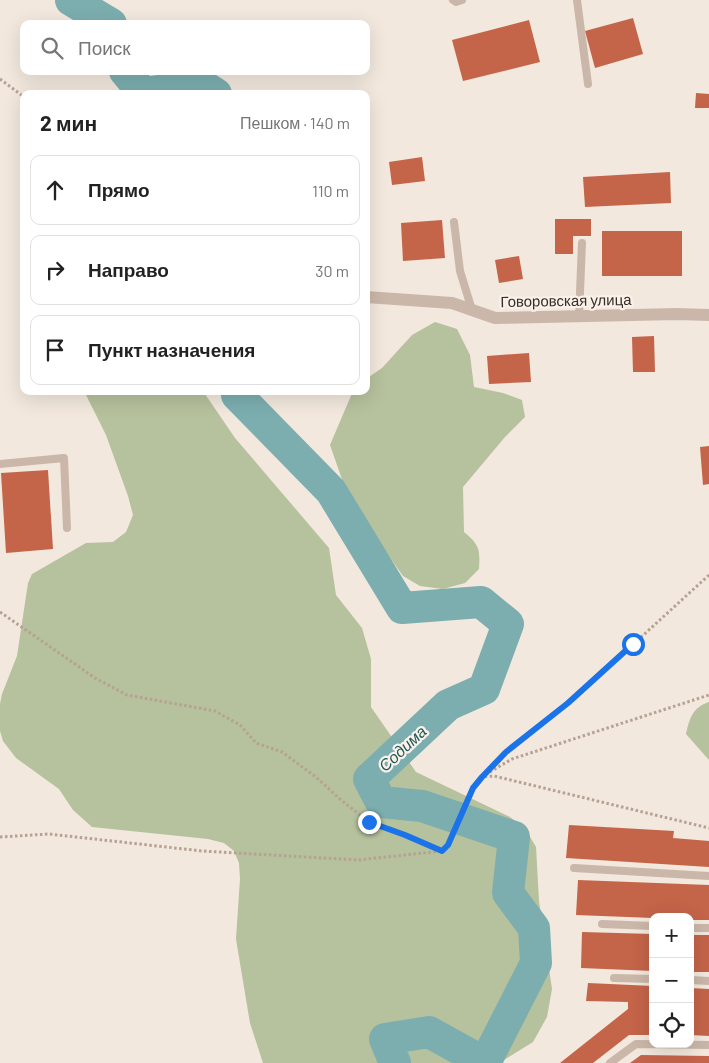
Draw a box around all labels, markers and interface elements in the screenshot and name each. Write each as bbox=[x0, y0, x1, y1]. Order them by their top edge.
search box bbox=[20, 20, 370, 75]
icon: search bbox=[38, 34, 66, 62]
text: Поиск bbox=[78, 36, 131, 59]
text: 2 мин bbox=[40, 110, 97, 135]
text: Пешком · 140 m bbox=[240, 113, 350, 132]
icon: ahead bbox=[41, 176, 69, 204]
text: Прямо bbox=[88, 178, 150, 201]
text: 110 m bbox=[312, 181, 349, 200]
icon: right bbox=[41, 256, 69, 284]
text: Направо bbox=[88, 258, 169, 281]
text: 30 m bbox=[315, 261, 349, 280]
street label: Говоровская улица bbox=[500, 290, 632, 310]
icon: arrive bbox=[41, 336, 69, 364]
text: Пункт назначения bbox=[88, 338, 255, 361]
route start bbox=[622, 633, 645, 656]
water label: Содима bbox=[374, 721, 430, 775]
route end bbox=[358, 811, 381, 834]
map controls bbox=[649, 913, 694, 1048]
button: + bbox=[649, 913, 694, 958]
button: − bbox=[649, 958, 694, 1003]
button: locate bbox=[649, 1003, 694, 1048]

